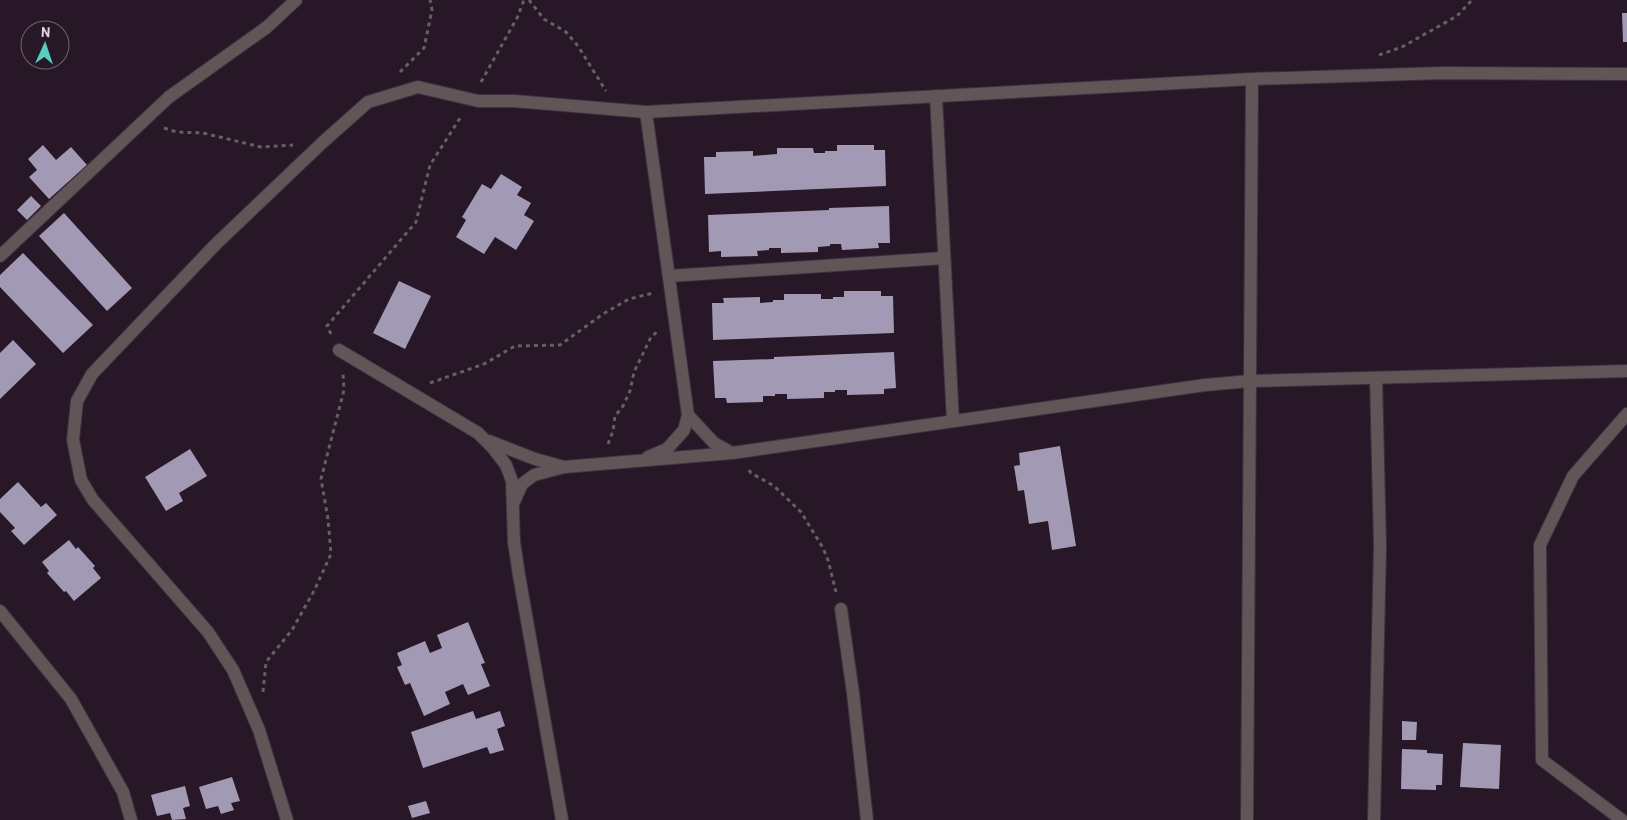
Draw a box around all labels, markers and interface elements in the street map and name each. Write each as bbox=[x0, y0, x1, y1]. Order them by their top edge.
north arrow bbox=[20, 20, 70, 70]
text: N bbox=[41, 23, 51, 40]

